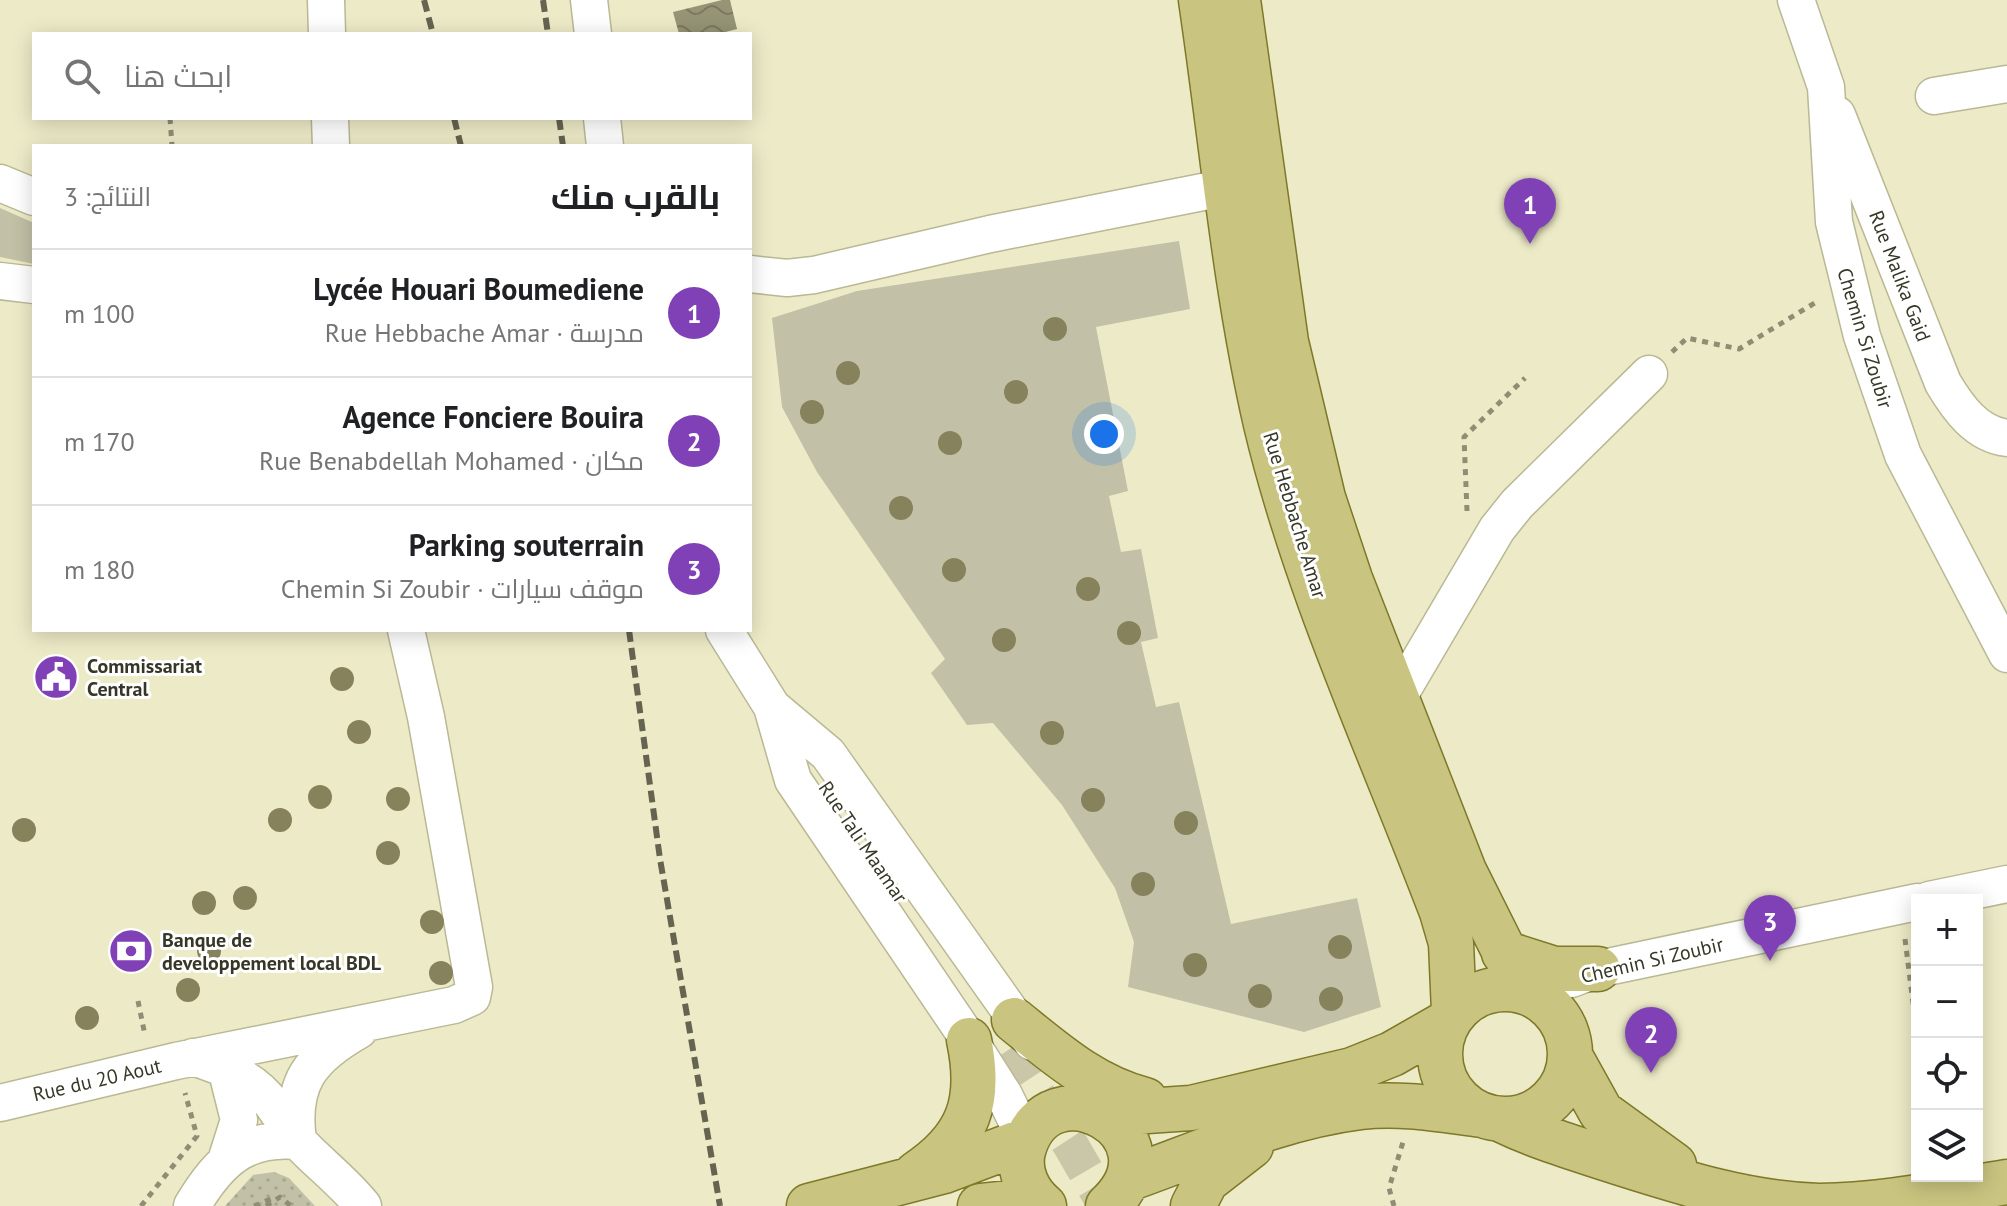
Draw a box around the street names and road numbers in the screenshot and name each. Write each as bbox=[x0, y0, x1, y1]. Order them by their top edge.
street label: Rue Malika Gaid bbox=[1863, 207, 1937, 345]
street label: Chemin Si Zoubir bbox=[1831, 265, 1899, 412]
street label: Rue Hebbache Amar bbox=[1257, 429, 1333, 602]
street label: Rue Tali Maamar bbox=[813, 776, 913, 908]
street label: Chemin Si Zoubir bbox=[1578, 931, 1726, 989]
street label: Rue du 20 Aout bbox=[30, 1053, 164, 1107]

